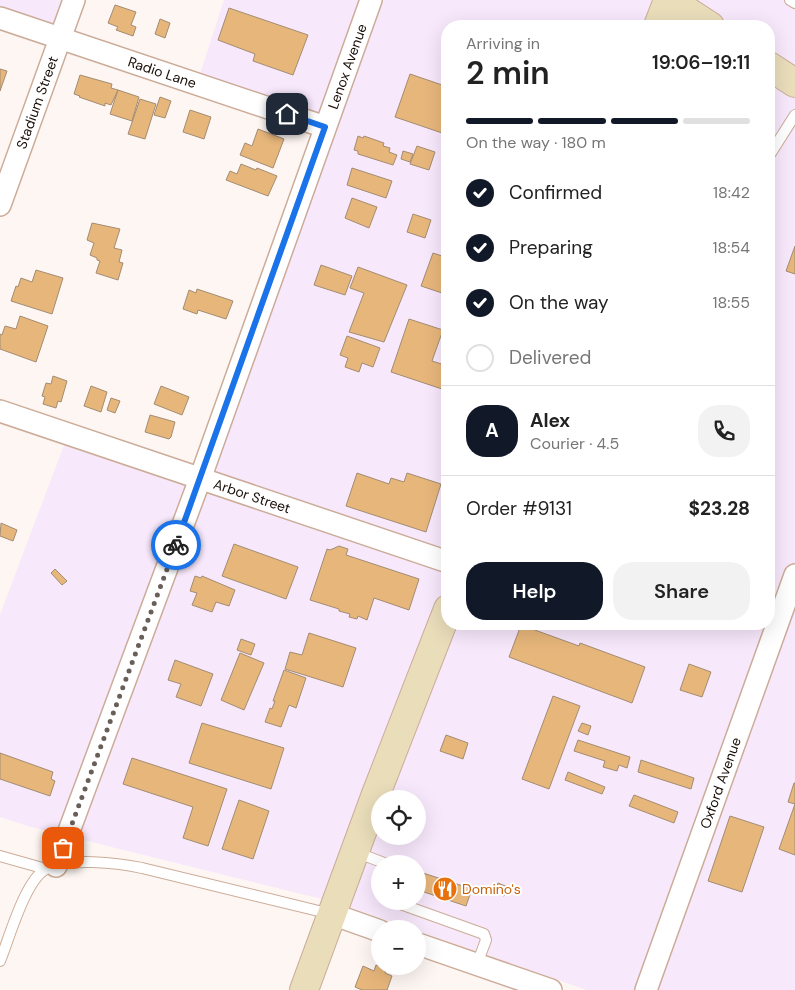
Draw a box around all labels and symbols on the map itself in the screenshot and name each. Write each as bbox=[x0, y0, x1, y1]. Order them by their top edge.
street label: Lenox Avenue bbox=[324, 21, 371, 112]
street label: Radio Lane bbox=[126, 53, 199, 92]
street label: Stadium Street bbox=[12, 54, 62, 151]
pin bbox=[266, 93, 308, 135]
street label: Arbor Street bbox=[211, 475, 293, 517]
courier bbox=[151, 520, 201, 570]
street label: Oxford Avenue bbox=[696, 735, 745, 831]
pin bbox=[42, 827, 84, 869]
restaurant icon: Domino's bbox=[432, 876, 458, 902]
place label: Domino's bbox=[462, 880, 521, 898]

